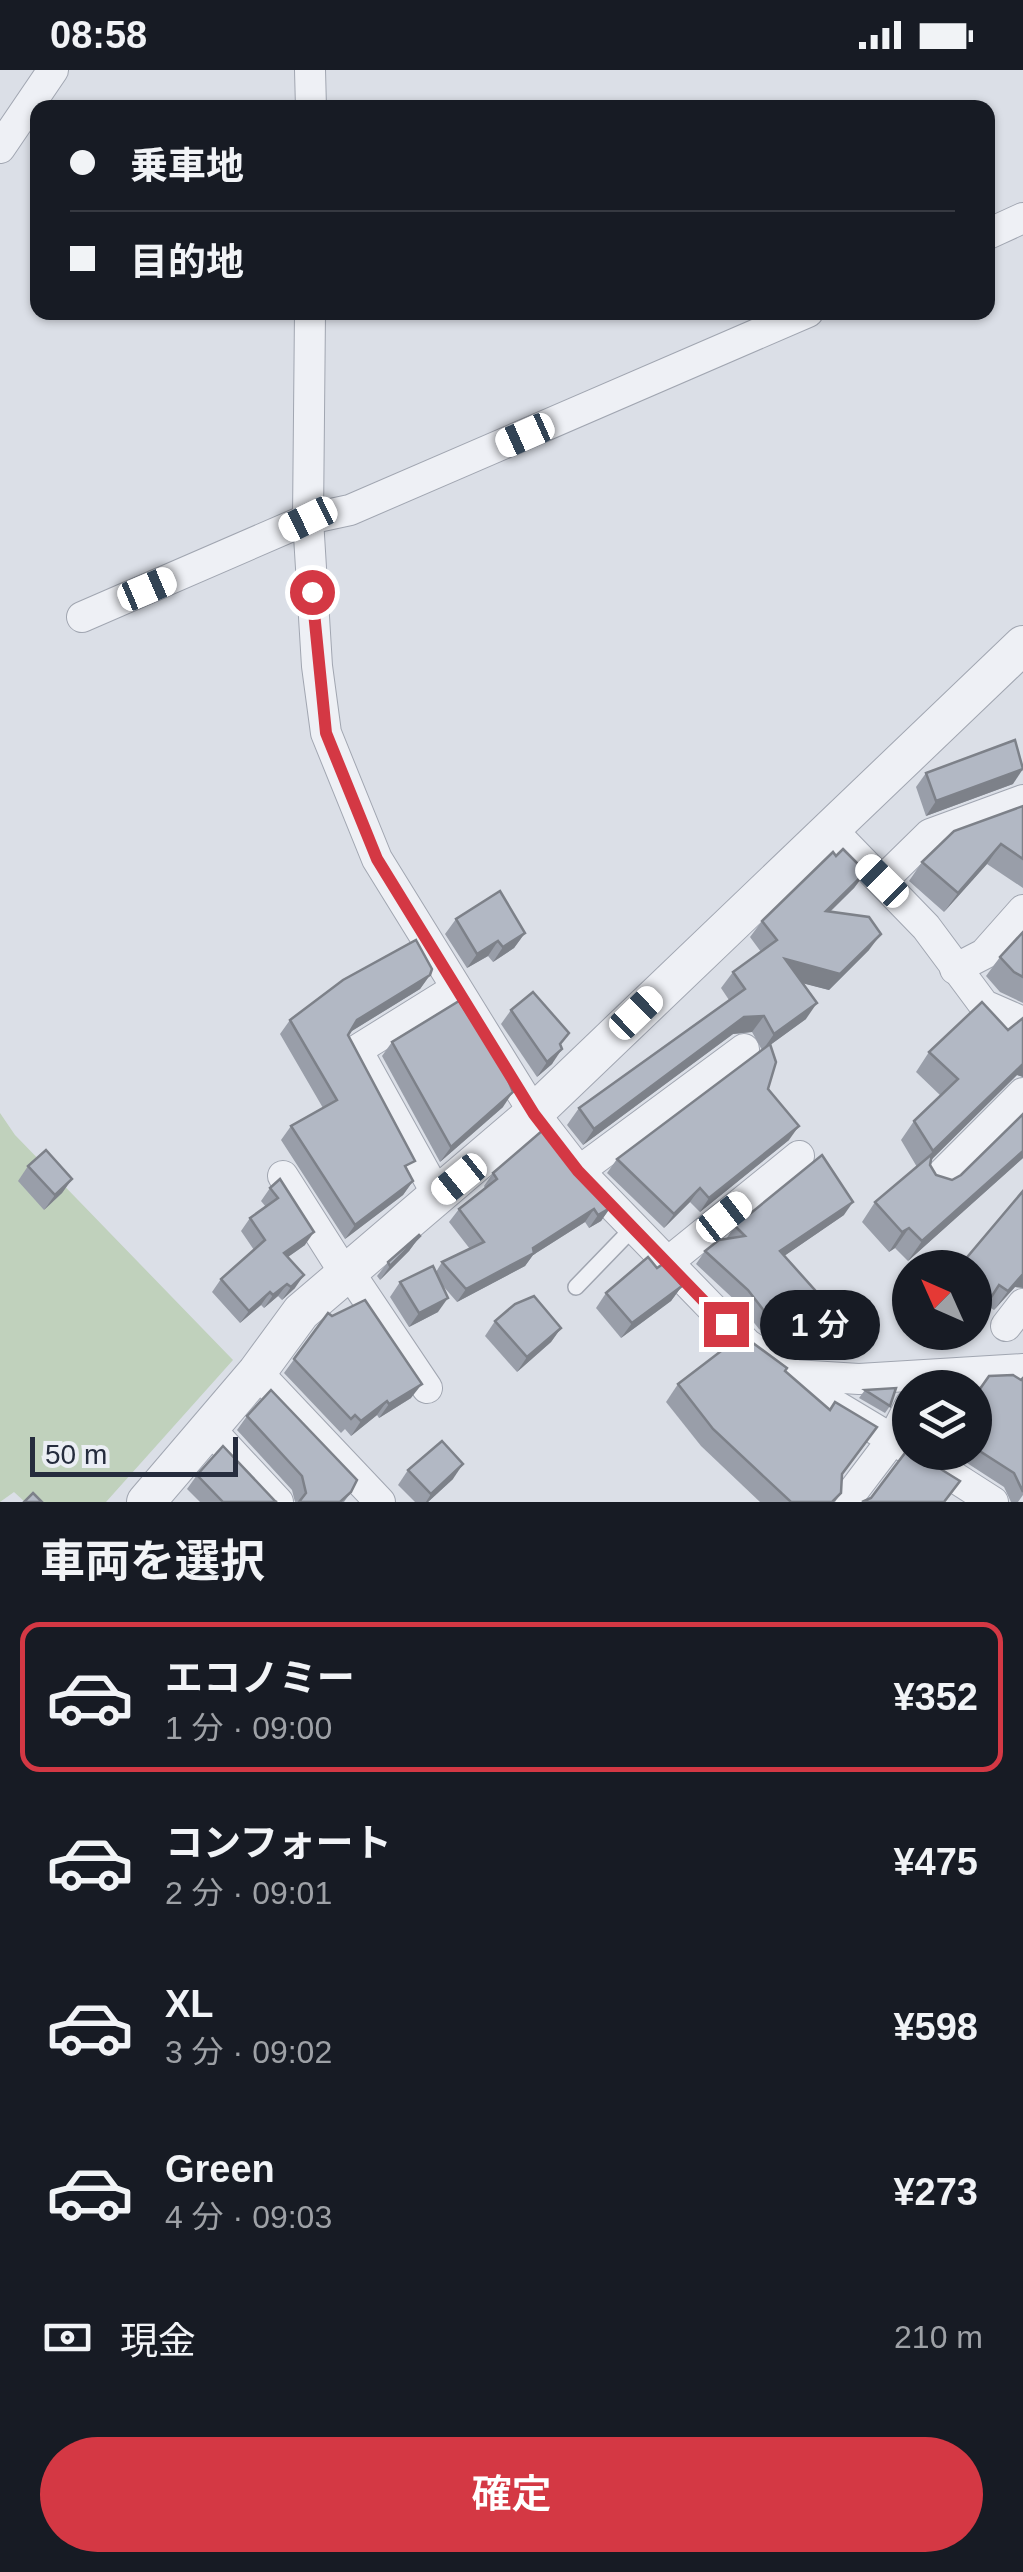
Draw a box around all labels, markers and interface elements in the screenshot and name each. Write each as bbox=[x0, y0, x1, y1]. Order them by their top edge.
text: 08:58 bbox=[50, 14, 147, 56]
text: 乗車地 bbox=[130, 145, 244, 187]
text: 目的地 bbox=[130, 241, 244, 283]
car bbox=[491, 409, 559, 461]
car bbox=[274, 492, 342, 546]
car bbox=[114, 563, 180, 615]
route start bbox=[290, 570, 335, 615]
car bbox=[850, 849, 914, 913]
car bbox=[604, 981, 668, 1045]
car bbox=[426, 1148, 492, 1210]
car bbox=[691, 1187, 757, 1247]
north arrow bbox=[892, 1250, 992, 1350]
map controls bbox=[892, 1250, 992, 1470]
callout: 1 分 bbox=[761, 1289, 881, 1359]
route end bbox=[704, 1302, 749, 1347]
text: 1 分 bbox=[791, 1307, 849, 1343]
button: layers bbox=[892, 1370, 992, 1470]
scale bar bbox=[30, 1432, 238, 1476]
text: 50 m bbox=[45, 1439, 107, 1470]
text: 車両を選択 bbox=[40, 1536, 265, 1587]
icon: car bbox=[45, 1652, 135, 1742]
text: エコノミー bbox=[165, 1657, 355, 1699]
text: ¥352 bbox=[893, 1676, 978, 1718]
text: 1 分 · 09:00 bbox=[165, 1710, 332, 1746]
icon: car bbox=[45, 1817, 135, 1907]
text: コンフォート bbox=[165, 1822, 392, 1864]
text: ¥475 bbox=[893, 1841, 978, 1883]
text: 2 分 · 09:01 bbox=[165, 1875, 332, 1911]
icon: car bbox=[45, 1982, 135, 2072]
text: XL bbox=[165, 1983, 214, 2025]
text: ¥598 bbox=[893, 2006, 978, 2048]
text: 3 分 · 09:02 bbox=[165, 2034, 332, 2070]
icon: car bbox=[45, 2147, 135, 2237]
text: Green bbox=[165, 2148, 275, 2190]
text: ¥273 bbox=[893, 2171, 978, 2213]
text: 4 分 · 09:03 bbox=[165, 2199, 332, 2235]
icon: cash bbox=[40, 2310, 95, 2365]
text: 210 m bbox=[894, 2319, 983, 2355]
text: 現金 bbox=[120, 2320, 196, 2362]
button: 確定 bbox=[40, 2437, 983, 2552]

